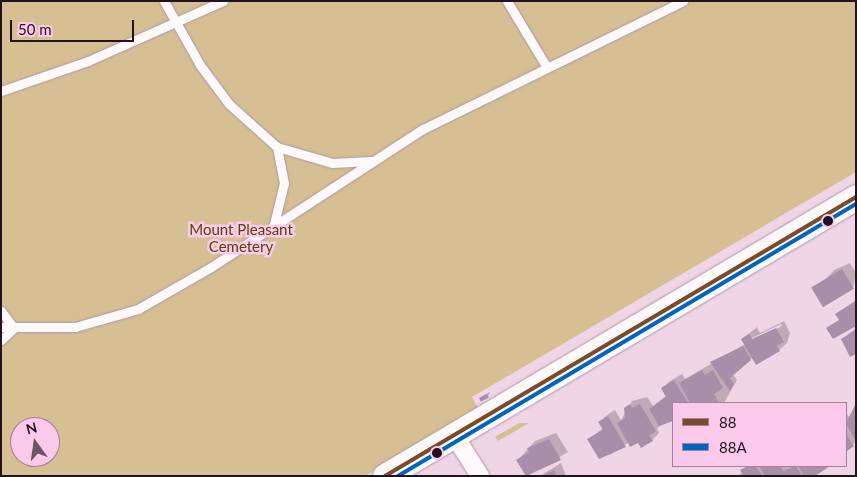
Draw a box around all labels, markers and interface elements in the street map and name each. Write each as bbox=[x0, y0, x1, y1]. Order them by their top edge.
scale bar bbox=[12, 10, 136, 42]
text: 50 m bbox=[18, 20, 52, 38]
unlabelled marker bbox=[823, 216, 833, 226]
park label: Mount Pleasant Cemetery bbox=[189, 220, 293, 255]
legend bbox=[672, 402, 847, 467]
text: 88 bbox=[719, 413, 736, 431]
north arrow bbox=[10, 417, 60, 467]
text: N bbox=[24, 418, 39, 437]
text: 88A bbox=[719, 438, 747, 456]
unlabelled marker bbox=[432, 448, 442, 458]

